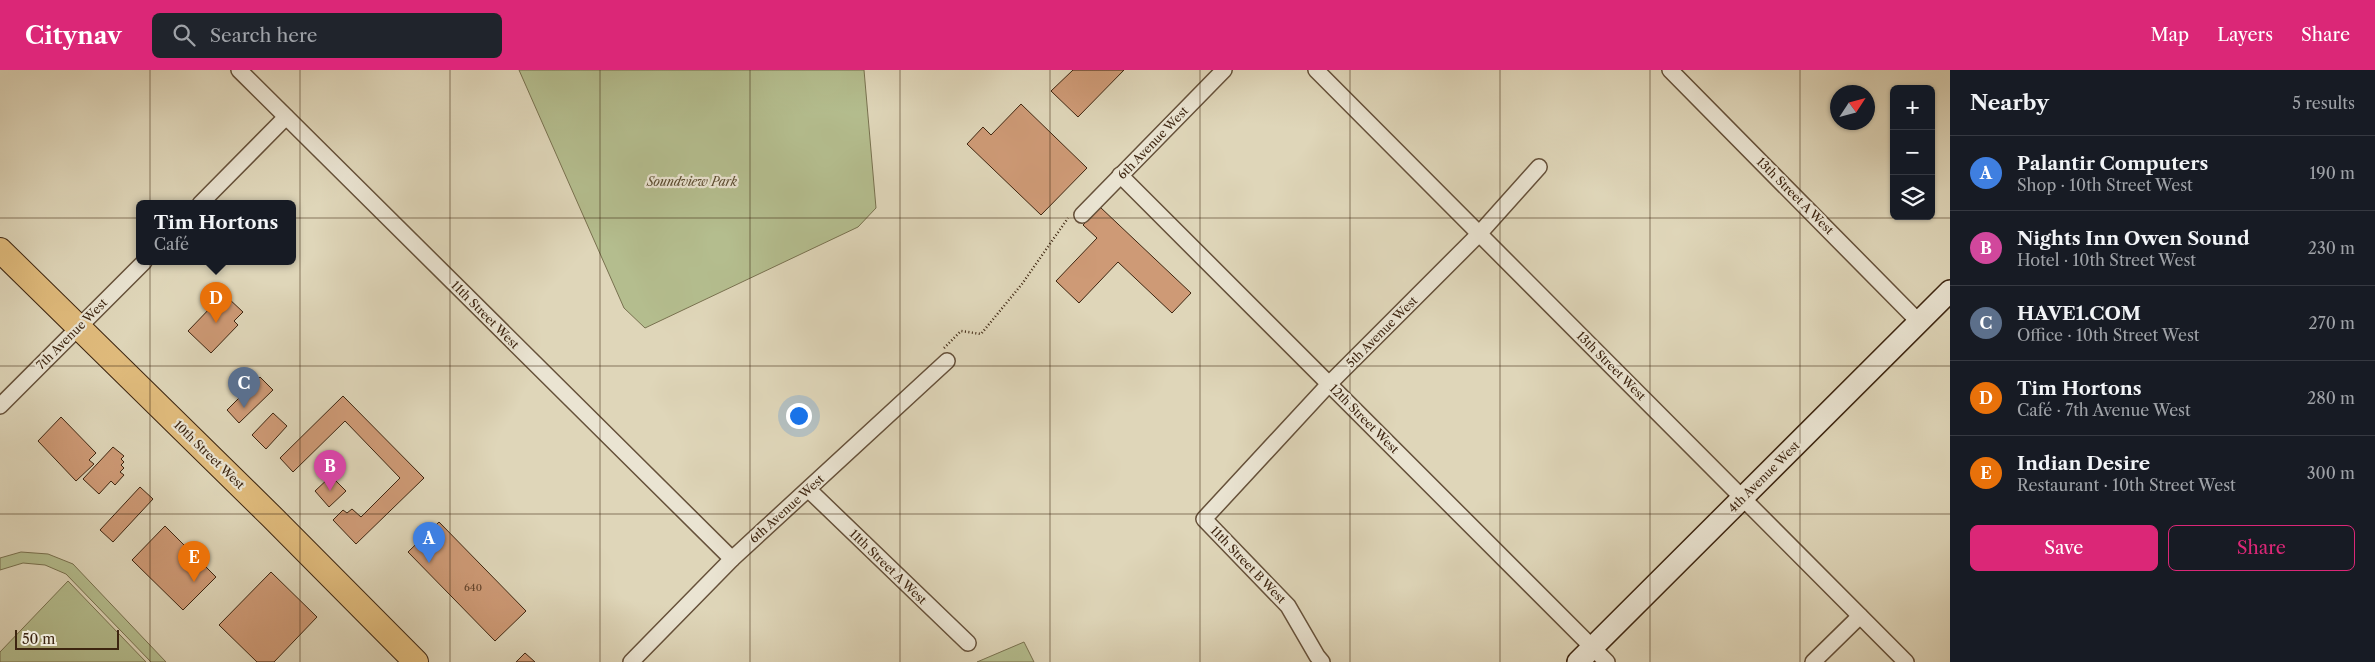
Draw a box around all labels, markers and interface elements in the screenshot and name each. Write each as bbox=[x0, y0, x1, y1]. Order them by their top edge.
search box bbox=[152, 13, 502, 58]
text: Citynav bbox=[25, 21, 122, 50]
icon: search bbox=[170, 21, 198, 49]
text: Search here bbox=[210, 24, 317, 47]
text: Map bbox=[2151, 24, 2189, 46]
text: Layers bbox=[2217, 24, 2273, 46]
text: Share bbox=[2301, 24, 2350, 46]
north arrow bbox=[1830, 85, 1875, 130]
map controls bbox=[1890, 85, 1935, 220]
button: + bbox=[1890, 85, 1935, 130]
text: Nearby bbox=[1970, 90, 2049, 115]
text: 5 results bbox=[2292, 93, 2355, 113]
street label: 6th Avenue West bbox=[1114, 103, 1192, 182]
button: − bbox=[1890, 130, 1935, 175]
text: Palantir Computers bbox=[2017, 152, 2208, 175]
street label: 13th Street A West bbox=[1754, 154, 1838, 238]
text: A bbox=[1980, 163, 1992, 183]
text: 190 m bbox=[2310, 163, 2355, 183]
park label: Soundview Park bbox=[646, 174, 738, 189]
button: layers bbox=[1890, 175, 1935, 220]
text: Shop · 10th Street West bbox=[2017, 175, 2193, 195]
popup bbox=[136, 200, 296, 265]
text: Tim Hortons bbox=[154, 211, 278, 234]
text: Nights Inn Owen Sound bbox=[2017, 227, 2250, 250]
text: Café bbox=[154, 234, 189, 254]
text: B bbox=[1980, 238, 1992, 258]
text: 230 m bbox=[2308, 238, 2355, 258]
text: Hotel · 10th Street West bbox=[2017, 250, 2196, 270]
street label: 11th Street West bbox=[448, 278, 523, 352]
pin: D bbox=[200, 282, 232, 323]
street label: 5th Avenue West bbox=[1343, 292, 1421, 370]
street label: 7th Avenue West bbox=[33, 295, 111, 372]
text: HAVE1.COM bbox=[2017, 302, 2141, 325]
text: C bbox=[1980, 313, 1992, 333]
text: 270 m bbox=[2309, 313, 2355, 333]
text: Office · 10th Street West bbox=[2017, 325, 2200, 345]
street label: 13th Street West bbox=[1574, 328, 1650, 404]
pin: C bbox=[228, 367, 260, 408]
text: Tim Hortons bbox=[2017, 377, 2142, 400]
street label: 12th Street West bbox=[1327, 381, 1403, 457]
text: D bbox=[1979, 388, 1993, 408]
text: 280 m bbox=[2307, 388, 2355, 408]
text: Café · 7th Avenue West bbox=[2017, 400, 2191, 420]
your location bbox=[786, 403, 812, 429]
street label: 10th Street West bbox=[171, 417, 248, 493]
street label: 4th Avenue West bbox=[1725, 437, 1803, 516]
pin: B bbox=[314, 450, 346, 491]
text: Indian Desire bbox=[2017, 452, 2150, 475]
text: E bbox=[1980, 463, 1992, 483]
text: 300 m bbox=[2307, 463, 2355, 483]
street label: 6th Avenue West bbox=[746, 471, 828, 546]
text: Restaurant · 10th Street West bbox=[2017, 475, 2236, 495]
pin: A bbox=[413, 522, 445, 563]
street label: 11th Street B West bbox=[1208, 523, 1290, 607]
button: Save bbox=[1970, 525, 2158, 571]
button: Share bbox=[2168, 525, 2355, 571]
street label: 11th Street A West bbox=[847, 526, 930, 608]
pin: E bbox=[178, 541, 210, 582]
house number: 640 bbox=[464, 581, 482, 594]
scale bar bbox=[15, 627, 119, 650]
text: 50 m bbox=[22, 630, 55, 648]

